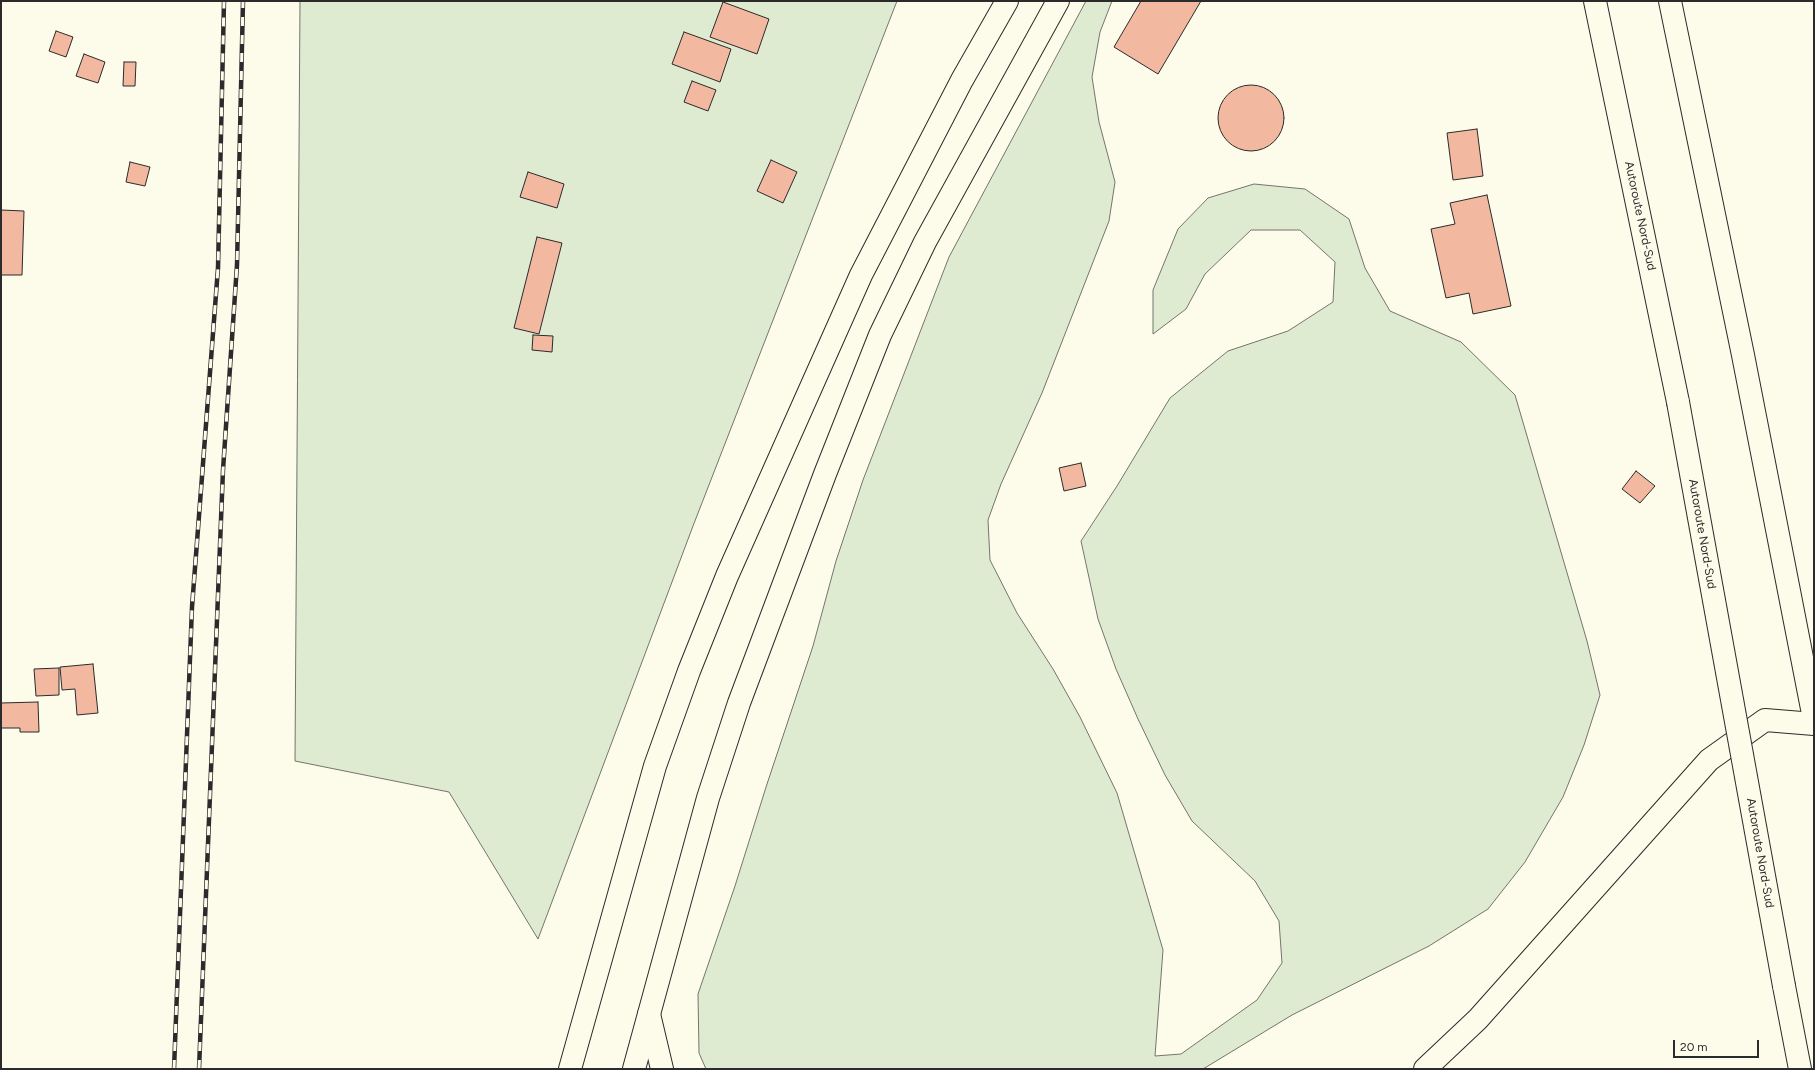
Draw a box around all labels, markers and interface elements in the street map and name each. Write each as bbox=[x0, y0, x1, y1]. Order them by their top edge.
street label: Autoroute Nord-Sud bbox=[1621, 160, 1659, 272]
street label: Autoroute Nord-Sud bbox=[1685, 478, 1719, 590]
street label: Autoroute Nord-Sud bbox=[1743, 797, 1777, 909]
scale bar bbox=[1675, 1032, 1761, 1058]
text: 20 m bbox=[1680, 1040, 1708, 1054]

